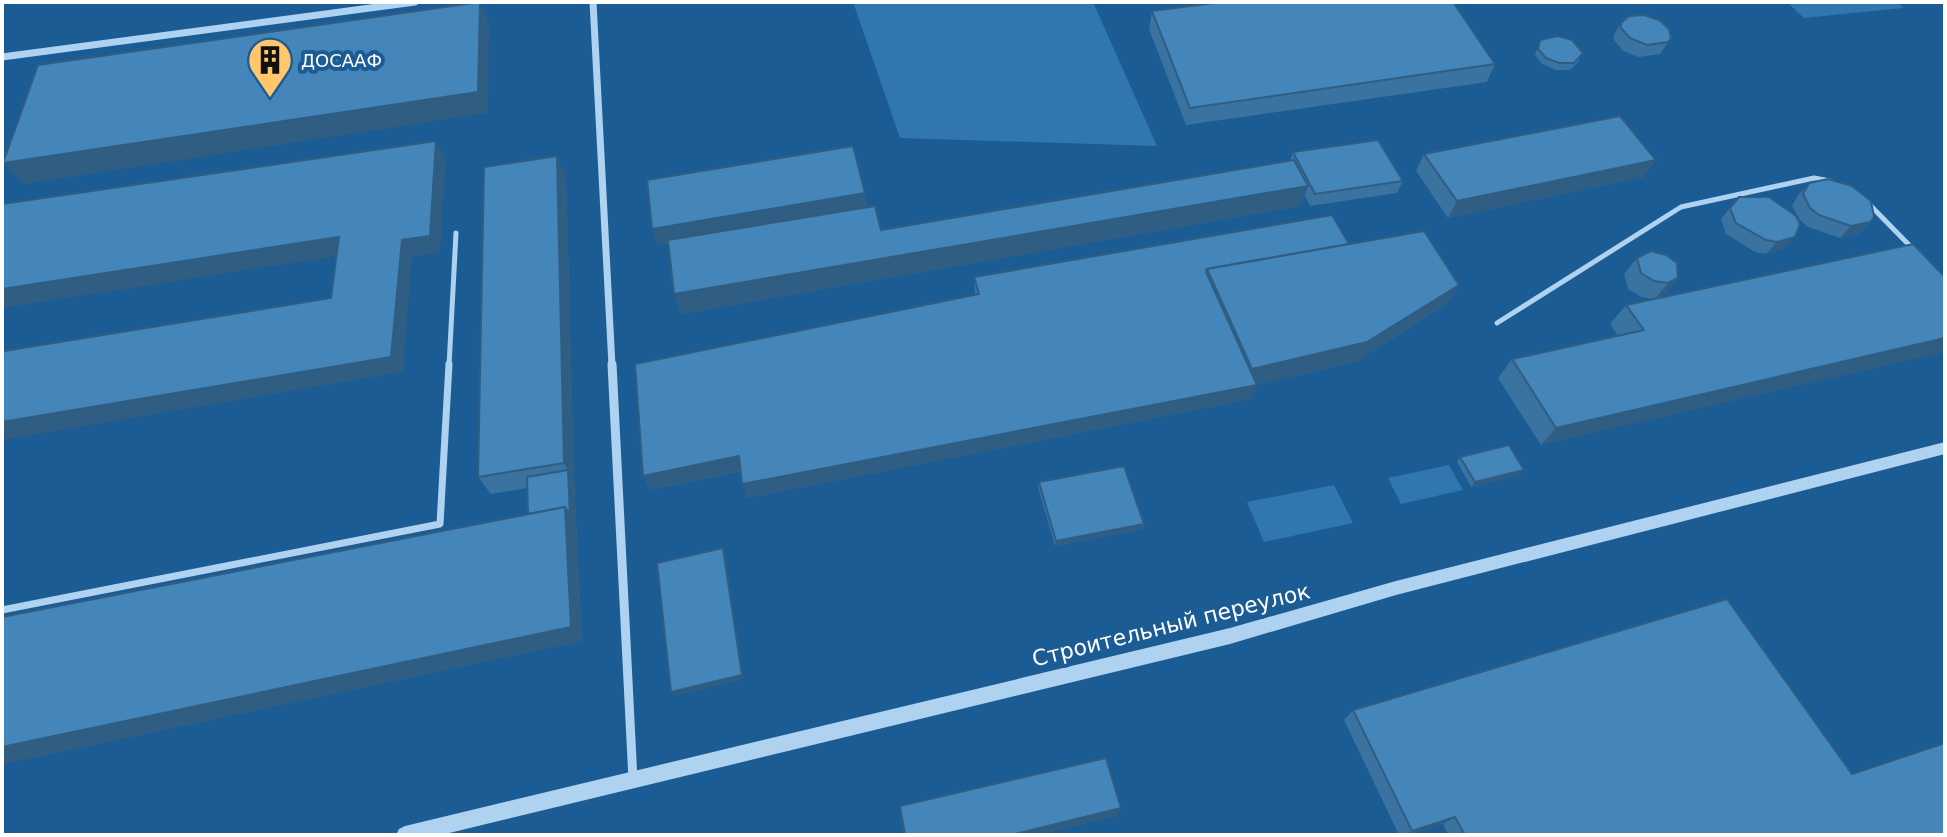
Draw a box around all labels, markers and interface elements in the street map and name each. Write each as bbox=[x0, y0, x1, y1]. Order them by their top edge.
building icon: ДОСААФ bbox=[246, 36, 294, 99]
place label: ДОСААФ bbox=[301, 50, 382, 71]
street label: Строительный переулок bbox=[1029, 578, 1313, 672]

